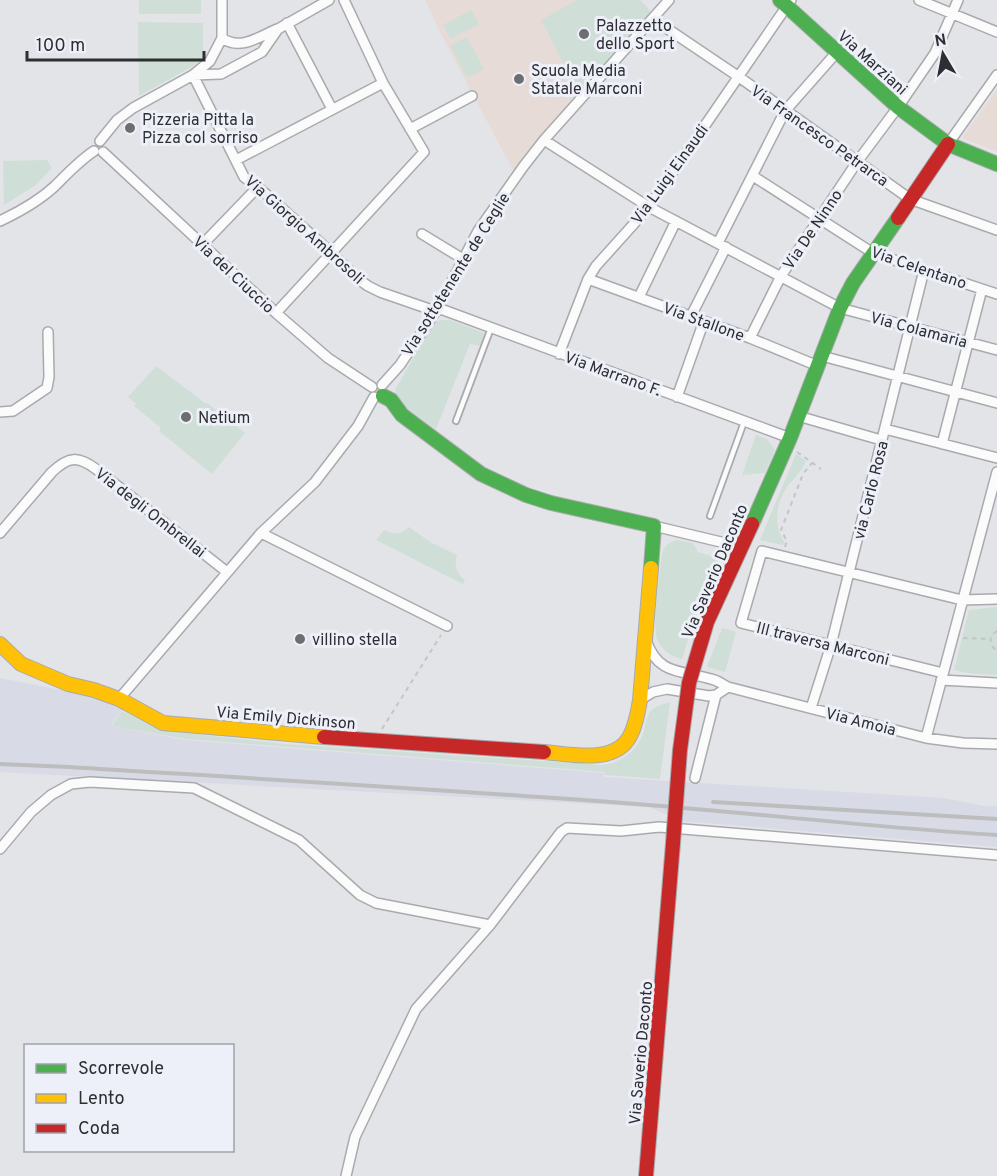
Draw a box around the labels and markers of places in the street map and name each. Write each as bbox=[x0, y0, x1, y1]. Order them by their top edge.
place label: Palazzetto dello Sport bbox=[596, 17, 675, 55]
marker: Palazzetto dello Sport bbox=[577, 27, 591, 41]
place label: Scuola Media Statale Marconi bbox=[531, 62, 642, 100]
marker: Scuola Media Statale Marconi bbox=[512, 72, 526, 86]
place label: Pizzeria Pitta la Pizza col sorriso bbox=[142, 111, 258, 149]
marker: Pizzeria Pitta la Pizza col sorriso bbox=[123, 121, 137, 135]
place label: Netium bbox=[198, 409, 250, 429]
marker: Netium bbox=[179, 410, 193, 424]
place label: villino stella bbox=[312, 631, 397, 651]
marker: villino stella bbox=[293, 632, 307, 646]

